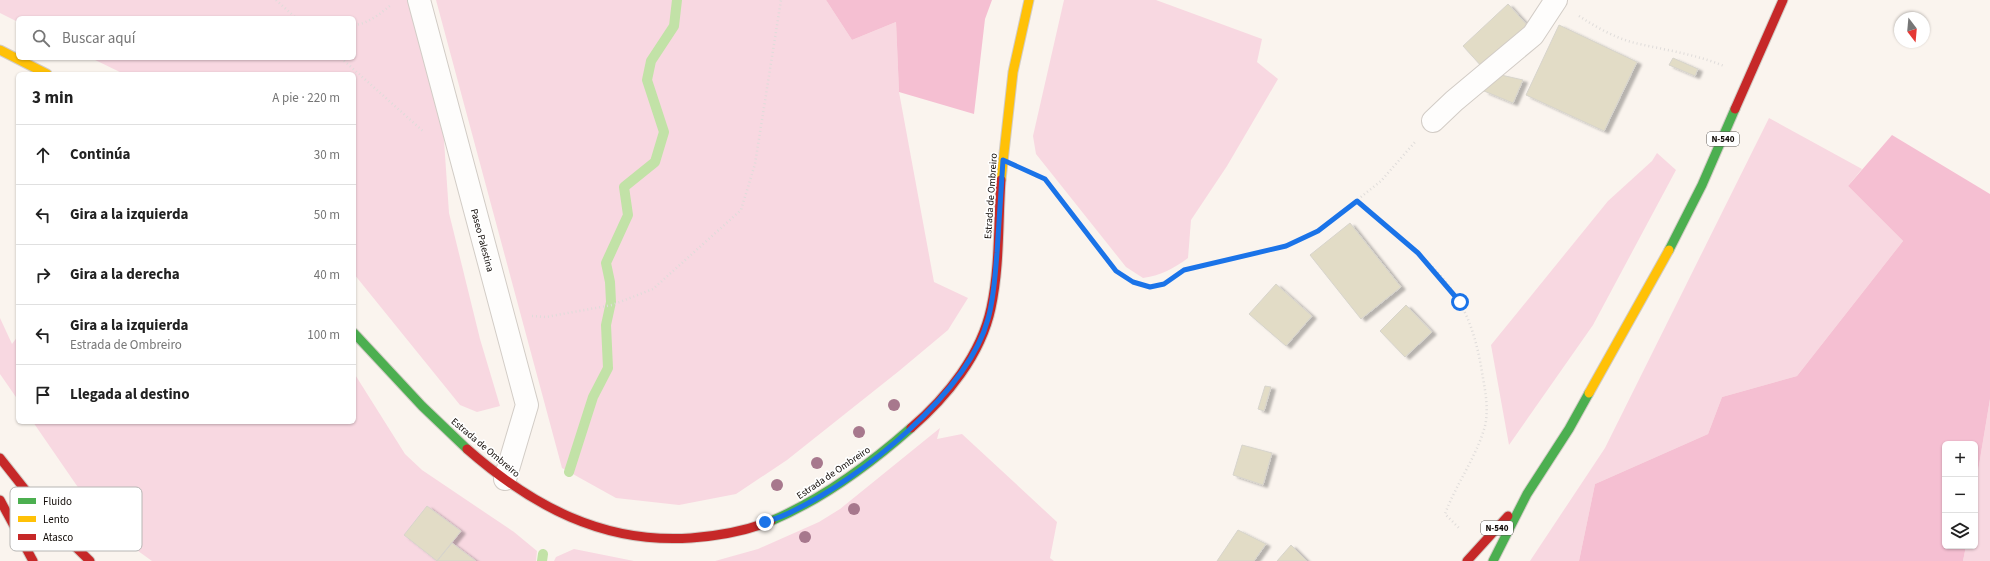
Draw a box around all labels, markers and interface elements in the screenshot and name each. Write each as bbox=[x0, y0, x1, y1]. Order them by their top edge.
north arrow bbox=[1894, 12, 1930, 48]
search box bbox=[16, 16, 356, 60]
icon: search bbox=[30, 27, 52, 49]
text: Buscar aquí bbox=[62, 28, 135, 49]
text: 3 min bbox=[32, 86, 73, 110]
text: A pie · 220 m bbox=[272, 89, 340, 107]
road number: N-540 bbox=[1707, 132, 1739, 146]
icon: ahead bbox=[32, 144, 54, 166]
text: Continúa bbox=[70, 144, 131, 165]
text: 30 m bbox=[314, 146, 340, 164]
street label: Estrada de Ombreiro bbox=[981, 153, 1001, 239]
icon: left bbox=[32, 204, 54, 226]
text: Gira a la izquierda bbox=[70, 204, 189, 225]
text: 50 m bbox=[314, 206, 340, 224]
street label: Paseo Palestina bbox=[467, 207, 497, 273]
icon: right bbox=[32, 264, 54, 286]
text: Gira a la derecha bbox=[70, 264, 180, 285]
text: 40 m bbox=[314, 266, 340, 284]
route start bbox=[1451, 293, 1469, 311]
text: Gira a la izquierda bbox=[70, 315, 189, 336]
icon: left bbox=[32, 324, 54, 346]
text: 100 m bbox=[307, 326, 340, 344]
text: Estrada de Ombreiro bbox=[70, 336, 182, 354]
icon: arrive bbox=[32, 384, 54, 406]
text: Llegada al destino bbox=[70, 384, 190, 405]
street label: Estrada de Ombreiro bbox=[448, 415, 523, 481]
map controls bbox=[1942, 441, 1978, 549]
button: + bbox=[1942, 441, 1978, 477]
street label: Estrada de Ombreiro bbox=[794, 443, 873, 503]
button: − bbox=[1942, 477, 1978, 513]
legend bbox=[10, 487, 142, 551]
text: Fluido bbox=[43, 494, 72, 509]
text: Lento bbox=[43, 512, 69, 527]
route end bbox=[756, 513, 774, 531]
button: layers bbox=[1942, 513, 1978, 549]
road number: N-540 bbox=[1481, 521, 1513, 535]
text: Atasco bbox=[43, 530, 73, 545]

